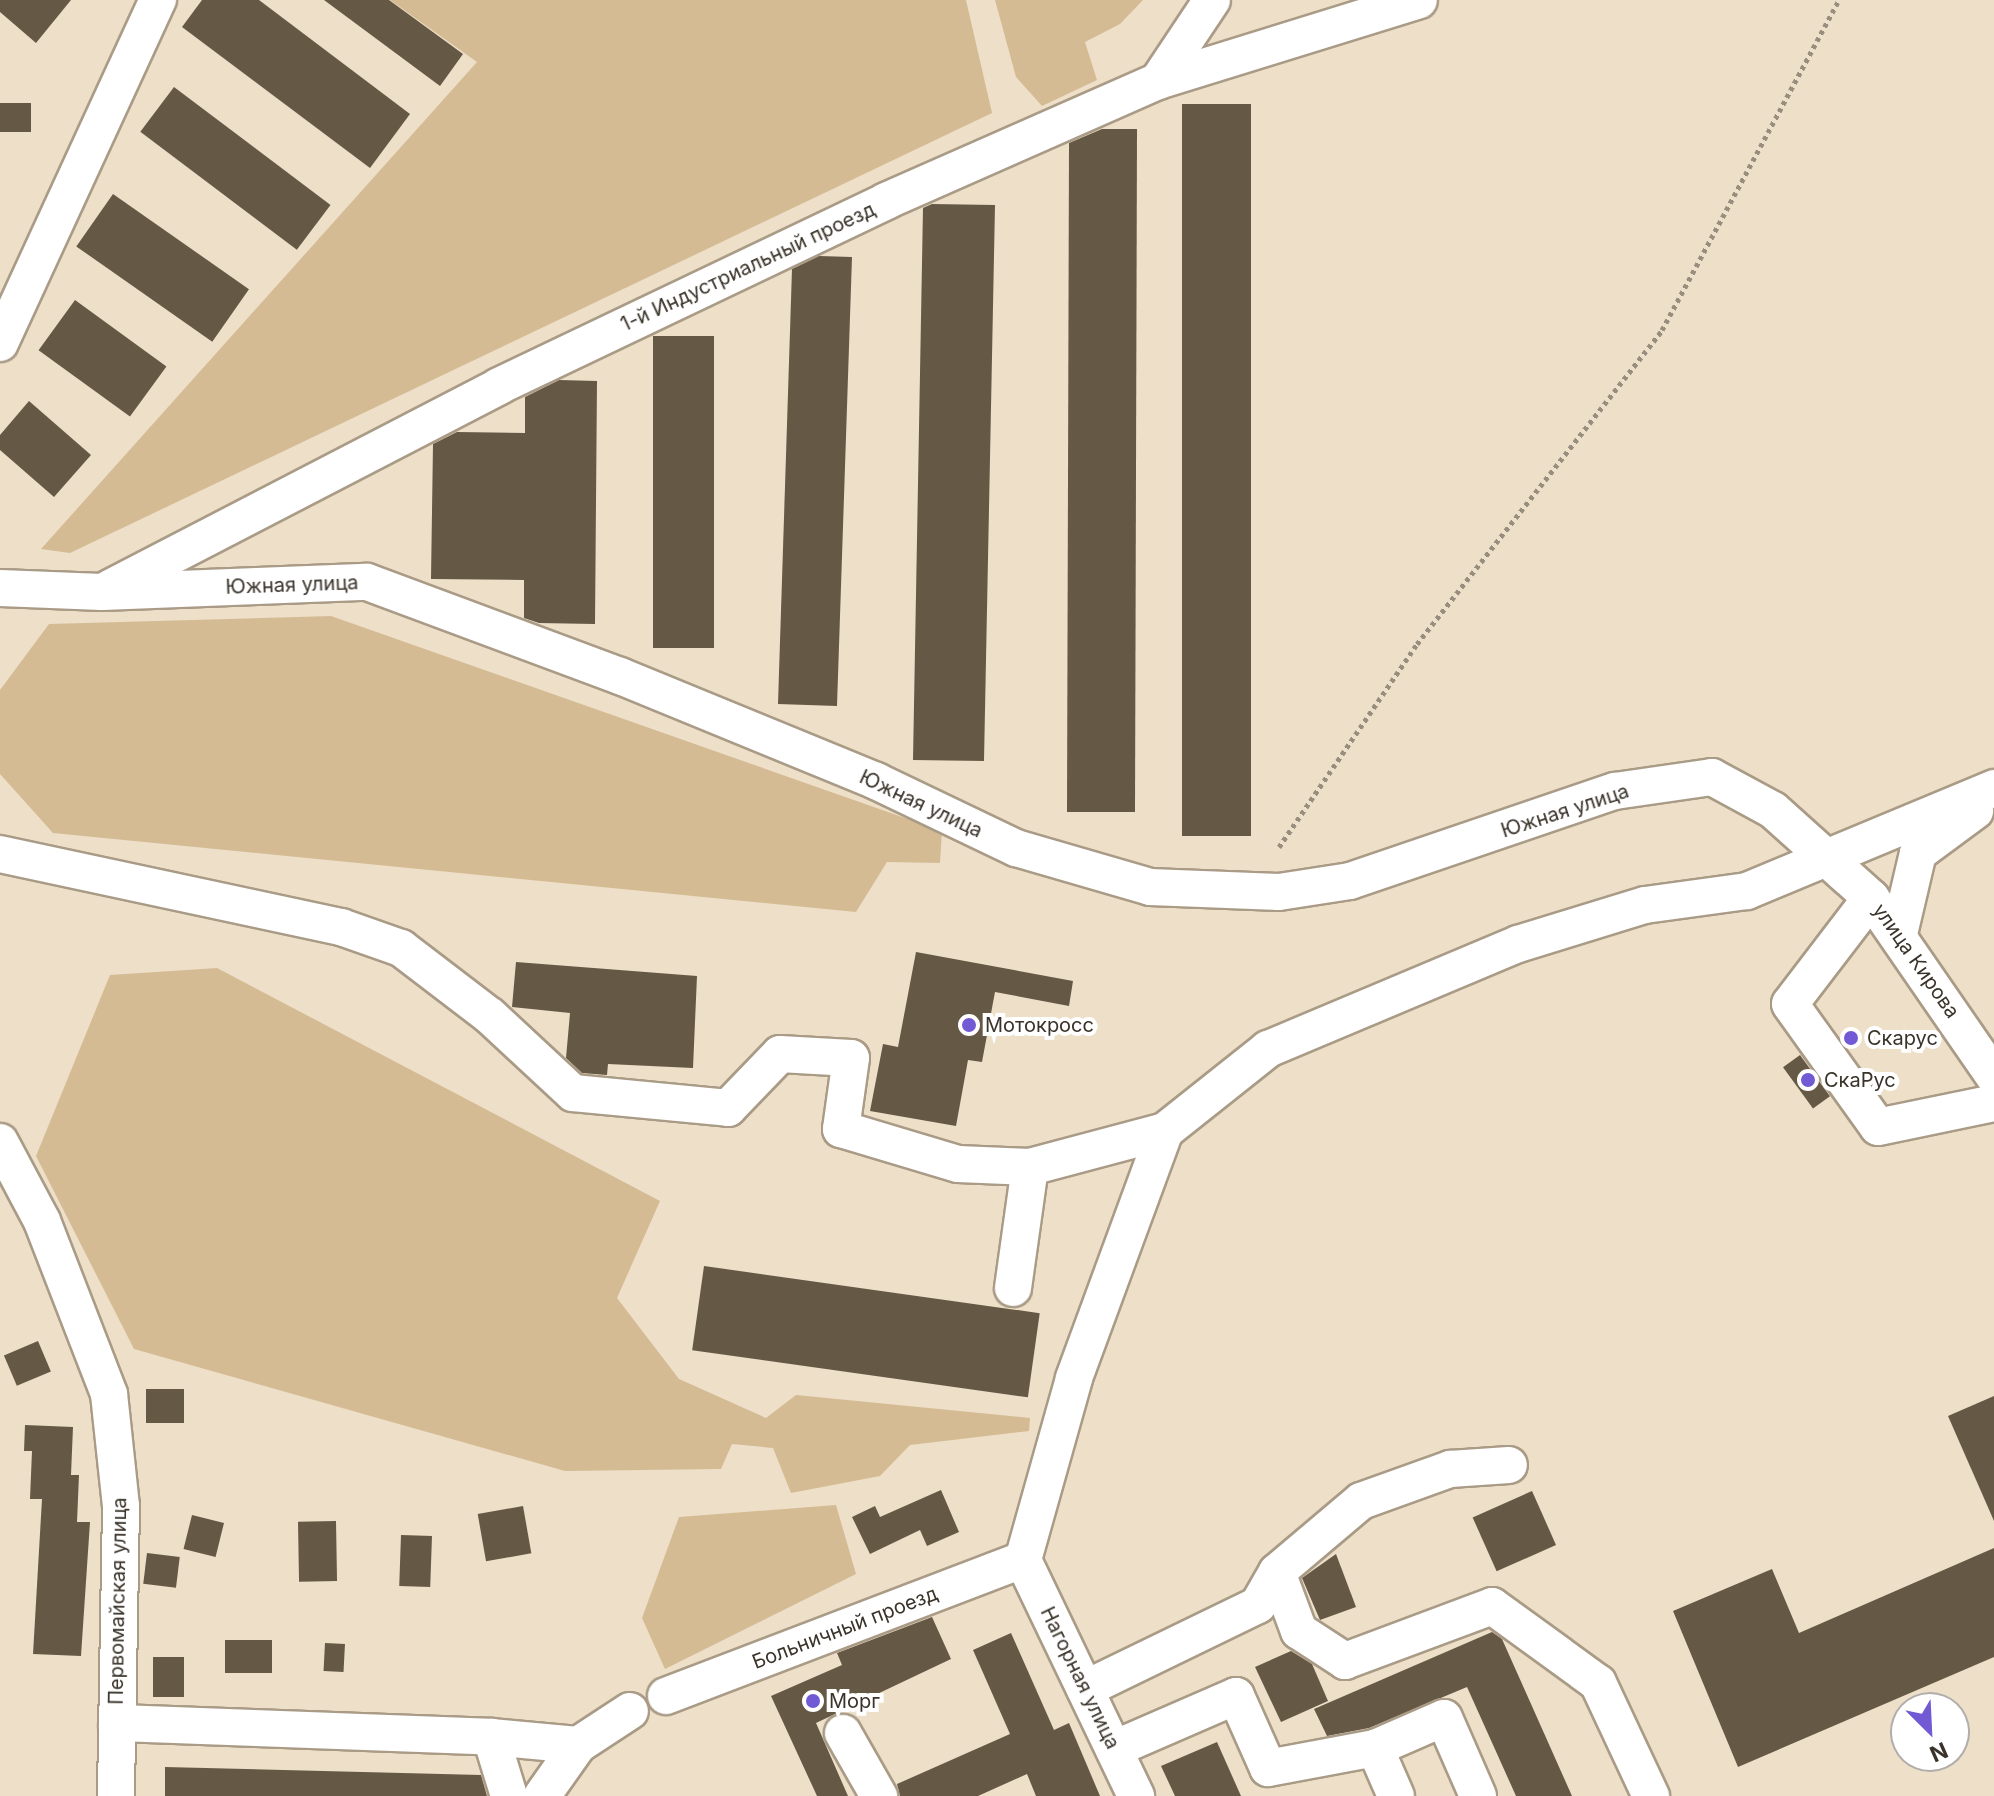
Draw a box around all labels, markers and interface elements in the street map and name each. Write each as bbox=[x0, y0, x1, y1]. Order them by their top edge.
street label: 1-й Индустриальный проезд bbox=[617, 197, 879, 337]
street label: Южная улица bbox=[225, 571, 359, 599]
street label: Южная улица bbox=[856, 765, 986, 843]
street label: Южная улица bbox=[1498, 779, 1632, 843]
street label: улица Кирова bbox=[1868, 899, 1964, 1023]
place label: Мотокросс bbox=[985, 1013, 1094, 1037]
marker: Мотокросс bbox=[960, 1016, 978, 1034]
place label: Скарус bbox=[1867, 1026, 1938, 1050]
marker: Скарус bbox=[1842, 1029, 1860, 1047]
place label: СкаРус bbox=[1824, 1068, 1896, 1092]
marker: СкаРус bbox=[1799, 1071, 1817, 1089]
street label: Первомайская улица bbox=[104, 1497, 132, 1705]
street label: Больничный проезд bbox=[749, 1582, 941, 1674]
street label: Нагорная улица bbox=[1035, 1603, 1125, 1753]
place label: Морг bbox=[829, 1689, 880, 1713]
marker: Морг bbox=[804, 1692, 822, 1710]
north arrow bbox=[1890, 1692, 1970, 1772]
text: N bbox=[1926, 1737, 1952, 1767]

